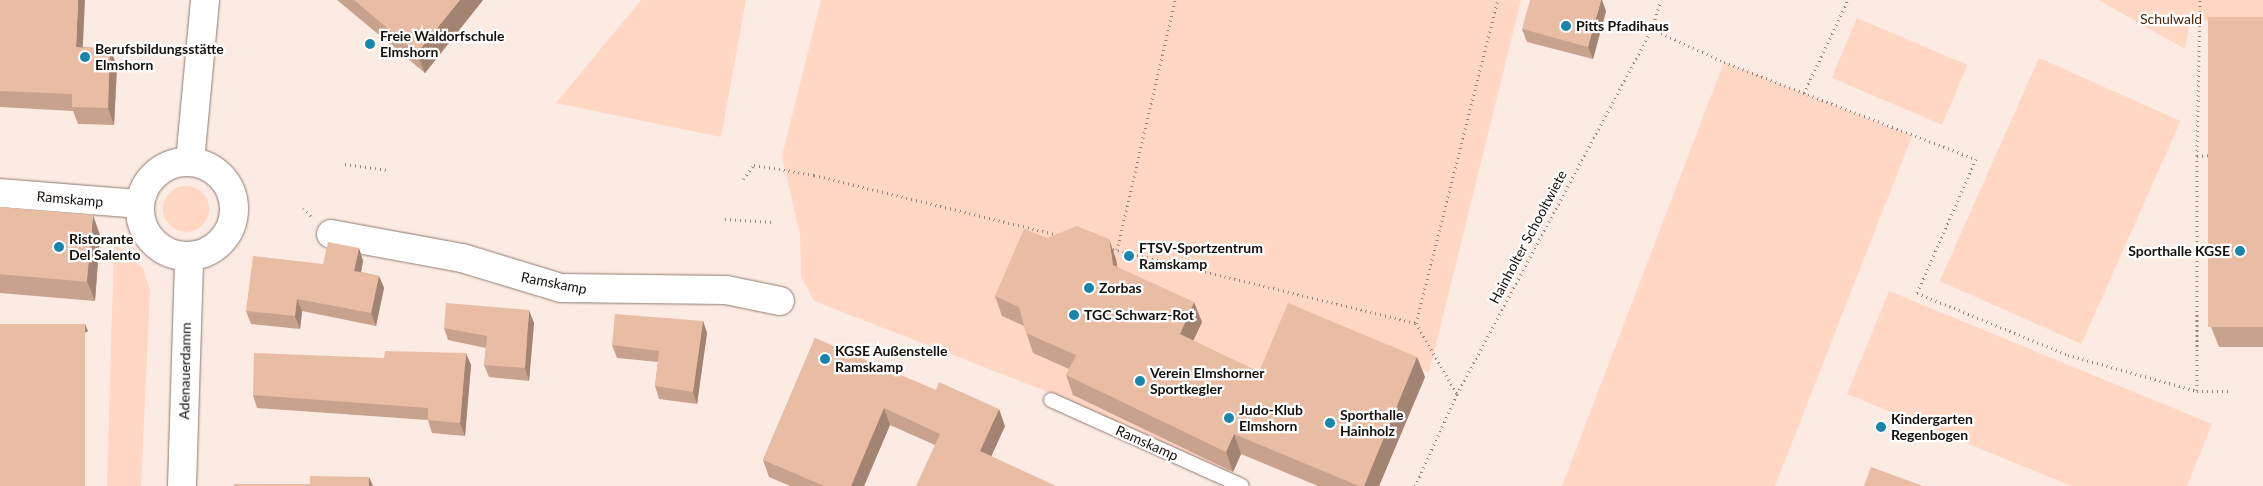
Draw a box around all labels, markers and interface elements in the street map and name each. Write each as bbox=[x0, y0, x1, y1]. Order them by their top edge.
park label: Schulwald bbox=[2140, 11, 2202, 27]
place label: Pitts Pfadihaus bbox=[1576, 18, 1669, 34]
marker: Pitts Pfadihaus bbox=[1560, 20, 1572, 32]
place label: Freie Waldorfschule Elmshorn bbox=[380, 28, 505, 60]
marker: Freie Waldorfschule Elmshorn bbox=[364, 38, 376, 50]
place label: Berufsbildungsstätte Elmshorn bbox=[95, 41, 224, 74]
marker: Berufsbildungsstätte Elmshorn bbox=[79, 51, 91, 63]
street label: Hainholter Schooltwiete bbox=[1486, 167, 1570, 307]
street label: Ramskamp bbox=[36, 188, 104, 210]
place label: Ristorante Del Salento bbox=[69, 231, 141, 264]
place label: FTSV-Sportzentrum Ramskamp bbox=[1139, 240, 1263, 272]
marker: Ristorante Del Salento bbox=[53, 241, 65, 253]
place label: Sporthalle KGSE bbox=[2128, 243, 2230, 259]
marker: Sporthalle KGSE bbox=[2234, 245, 2246, 257]
marker: FTSV-Sportzentrum Ramskamp bbox=[1123, 250, 1135, 262]
street label: Ramskamp bbox=[520, 268, 588, 298]
place label: Zorbas bbox=[1099, 280, 1142, 296]
marker: Zorbas bbox=[1083, 282, 1095, 294]
place label: TGC Schwarz-Rot bbox=[1084, 307, 1194, 323]
marker: TGC Schwarz-Rot bbox=[1068, 309, 1080, 321]
street label: Adenauerdamm bbox=[176, 322, 194, 420]
place label: KGSE Außenstelle Ramskamp bbox=[835, 343, 948, 376]
marker: KGSE Außenstelle Ramskamp bbox=[819, 353, 831, 365]
place label: Verein Elmshorner Sportkegler bbox=[1150, 365, 1265, 398]
marker: Verein Elmshorner Sportkegler bbox=[1134, 375, 1146, 387]
place label: Judo-Klub Elmshorn bbox=[1239, 402, 1303, 434]
place label: Sporthalle Hainholz bbox=[1340, 407, 1403, 440]
place label: Kindergarten Regenbogen bbox=[1891, 411, 1973, 444]
marker: Judo-Klub Elmshorn bbox=[1223, 412, 1235, 424]
marker: Sporthalle Hainholz bbox=[1324, 417, 1336, 429]
marker: Kindergarten Regenbogen bbox=[1875, 421, 1887, 433]
street label: Ramskamp bbox=[1113, 422, 1181, 464]

